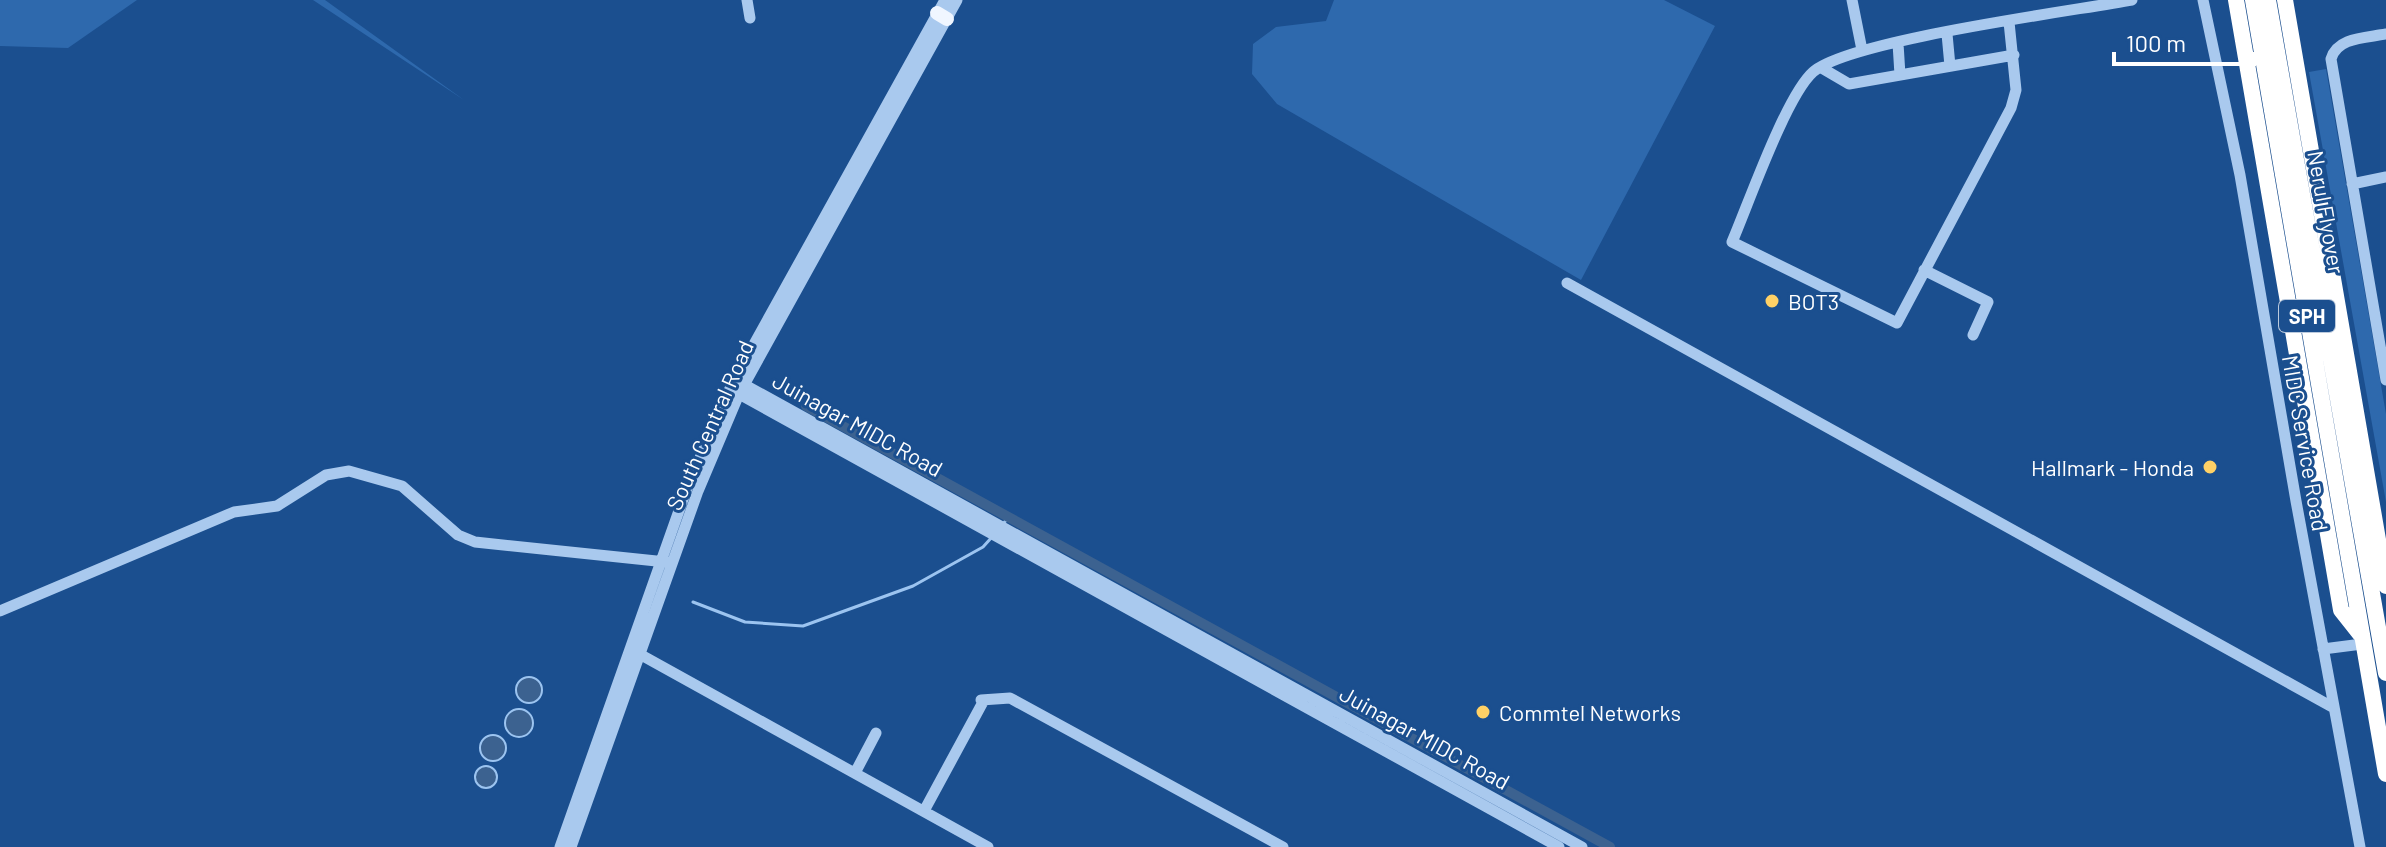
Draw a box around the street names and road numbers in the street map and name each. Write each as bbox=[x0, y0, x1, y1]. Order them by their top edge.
street label: Nerul Flyover bbox=[2303, 148, 2351, 276]
road number: SPH bbox=[2279, 300, 2335, 332]
street label: South Central Road bbox=[660, 336, 758, 514]
street label: MIDC Service Road bbox=[2278, 353, 2334, 533]
street label: Juinagar MIDC Road bbox=[769, 367, 947, 481]
street label: Juinagar MIDC Road bbox=[1336, 680, 1514, 794]

